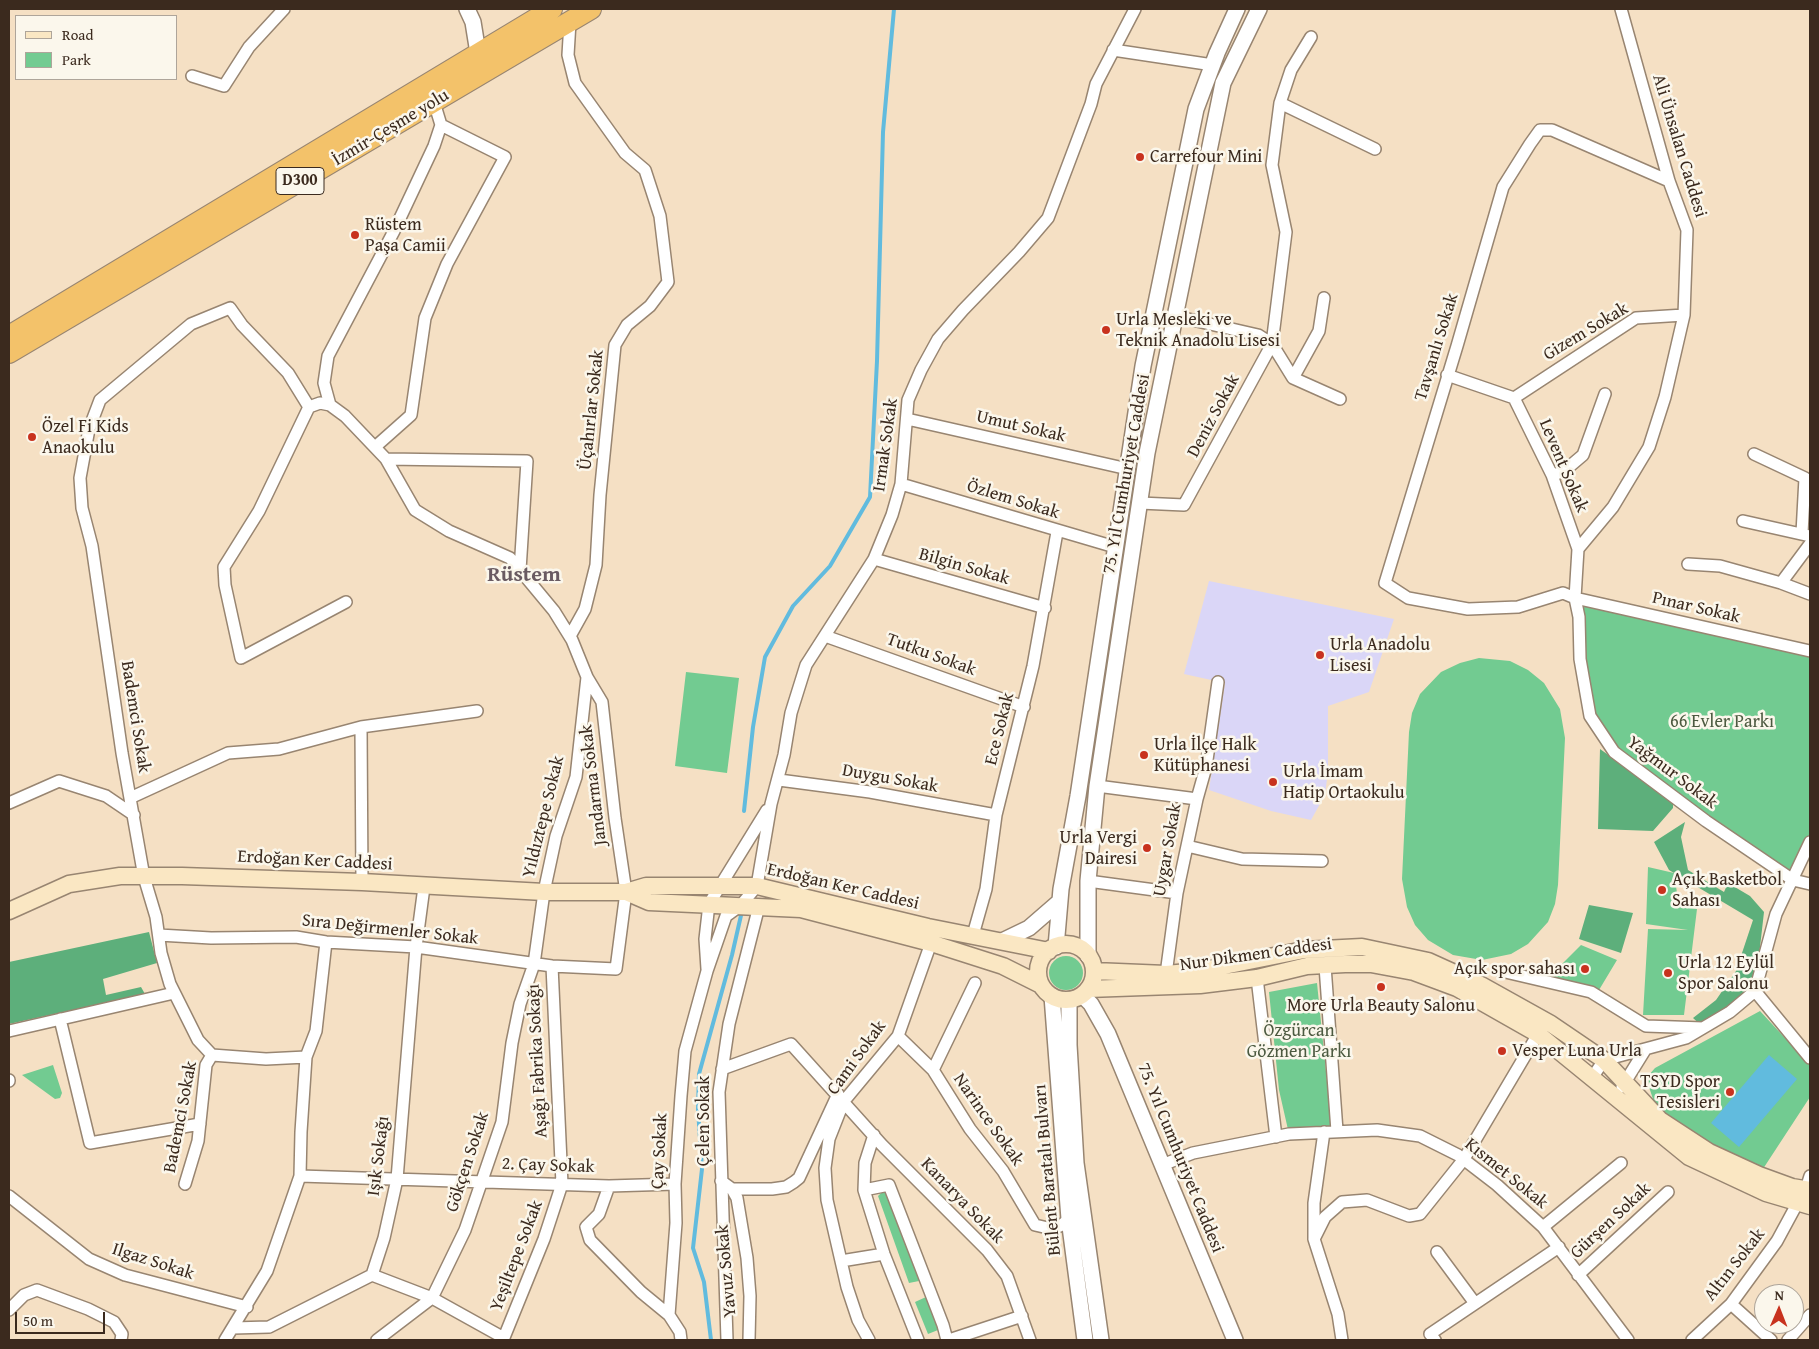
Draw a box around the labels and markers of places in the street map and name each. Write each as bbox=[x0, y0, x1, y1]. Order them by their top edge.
place label: Carrefour Mini bbox=[1150, 146, 1262, 168]
marker: Carrefour Mini bbox=[1134, 151, 1146, 163]
place label: Rüstem Paşa Camii bbox=[365, 214, 446, 256]
marker: Rüstem Paşa Camii bbox=[349, 229, 361, 241]
place label: Urla Mesleki ve Teknik Anadolu Lisesi bbox=[1116, 309, 1280, 352]
marker: Urla Mesleki ve Teknik Anadolu Lisesi bbox=[1100, 324, 1112, 336]
place label: Özel Fi Kids Anaokulu bbox=[42, 416, 129, 458]
marker: Özel Fi Kids Anaokulu bbox=[26, 431, 38, 443]
place label: Urla Anadolu Lisesi bbox=[1330, 634, 1430, 676]
marker: Urla Anadolu Lisesi bbox=[1314, 649, 1326, 661]
place label: Urla İlçe Halk Kütüphanesi bbox=[1154, 734, 1256, 776]
marker: Urla İlçe Halk Kütüphanesi bbox=[1138, 749, 1150, 761]
place label: Urla İmam Hatip Ortaokulu bbox=[1283, 761, 1405, 804]
marker: Urla İmam Hatip Ortaokulu bbox=[1267, 776, 1279, 788]
place label: Urla Vergi Dairesi bbox=[1060, 827, 1137, 870]
marker: Urla Vergi Dairesi bbox=[1141, 842, 1153, 854]
place label: Açık Basketbol Sahası bbox=[1672, 869, 1782, 912]
marker: Açık Basketbol Sahası bbox=[1656, 884, 1668, 896]
place label: Urla 12 Eylül Spor Salonu bbox=[1678, 952, 1774, 994]
place label: Açık spor sahası bbox=[1454, 958, 1575, 980]
marker: Açık spor sahası bbox=[1579, 963, 1591, 975]
marker: Urla 12 Eylül Spor Salonu bbox=[1662, 967, 1674, 979]
marker: More Urla Beauty Salonu bbox=[1375, 981, 1387, 993]
place label: More Urla Beauty Salonu bbox=[1287, 995, 1475, 1017]
place label: Vesper Luna Urla bbox=[1512, 1040, 1642, 1062]
marker: Vesper Luna Urla bbox=[1496, 1045, 1508, 1057]
place label: TSYD Spor Tesisleri bbox=[1640, 1071, 1720, 1114]
marker: TSYD Spor Tesisleri bbox=[1724, 1086, 1736, 1098]

